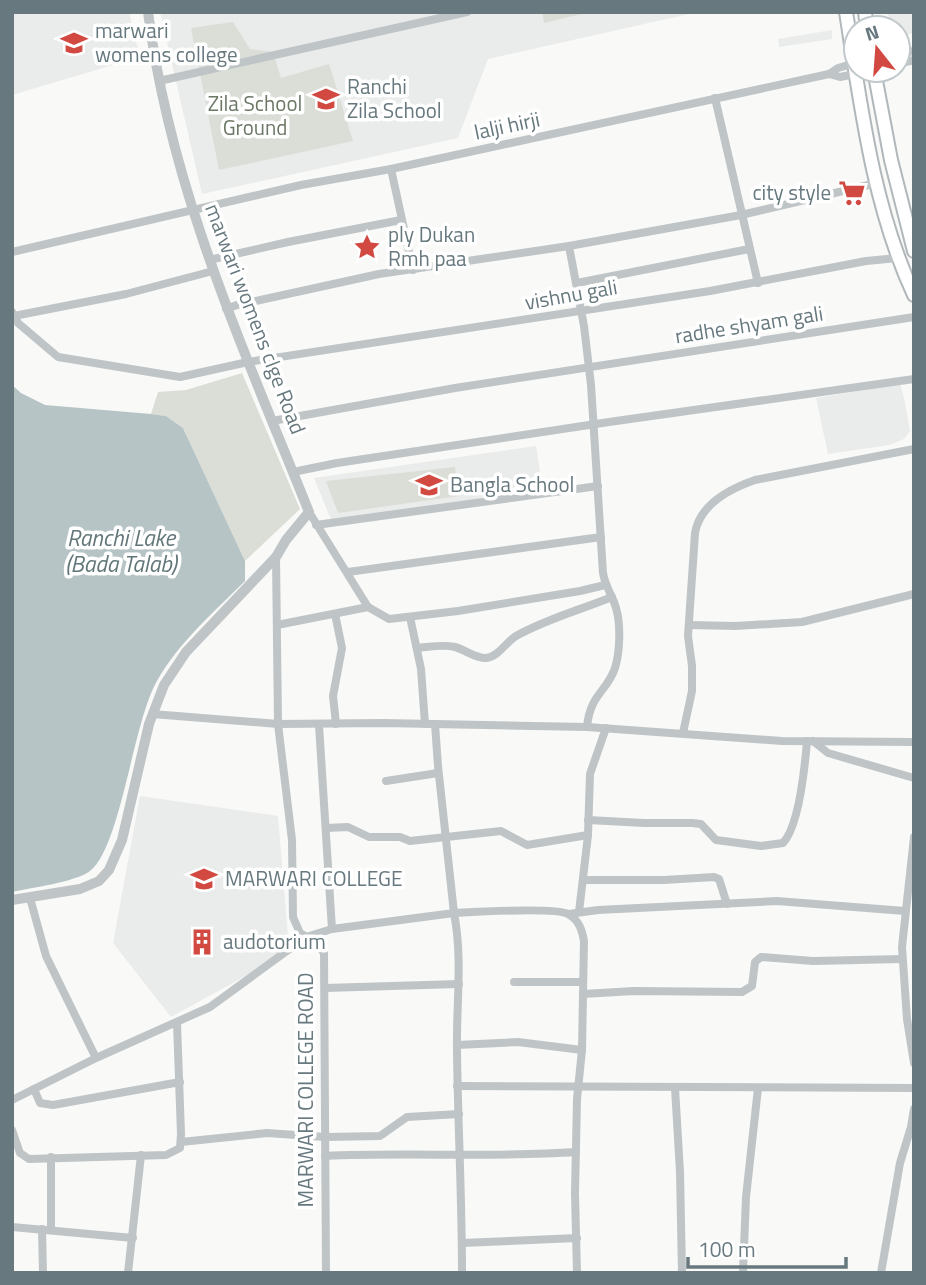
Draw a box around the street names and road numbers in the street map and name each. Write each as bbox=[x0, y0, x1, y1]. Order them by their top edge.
street label: lalji hirji bbox=[471, 102, 543, 148]
street label: marwari womens clge Road bbox=[197, 199, 315, 439]
street label: vishnu gali bbox=[522, 270, 620, 318]
street label: radhe shyam gali bbox=[672, 296, 825, 352]
street label: MARWARI COLLEGE ROAD bbox=[289, 973, 321, 1207]

